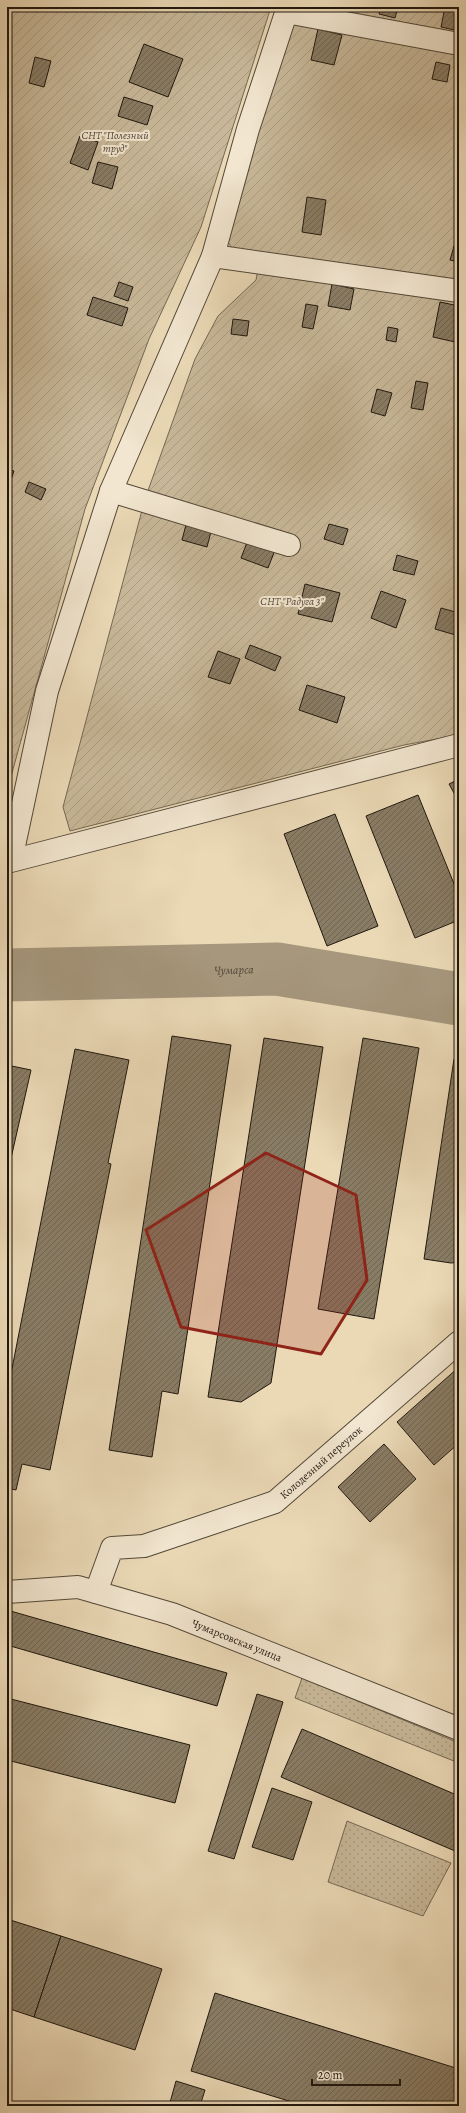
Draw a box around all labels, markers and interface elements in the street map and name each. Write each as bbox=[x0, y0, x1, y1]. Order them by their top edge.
park label: СНТ "Полезный труд" bbox=[81, 128, 149, 156]
park label: СНТ "Радуга 3" bbox=[260, 594, 324, 609]
water label: Чумарса bbox=[214, 962, 254, 978]
street label: Колодезный переулок bbox=[277, 1422, 366, 1502]
street label: Чумарсовская улица bbox=[190, 1616, 285, 1666]
scale bar bbox=[312, 2061, 400, 2087]
text: 20 m bbox=[318, 2067, 342, 2083]

